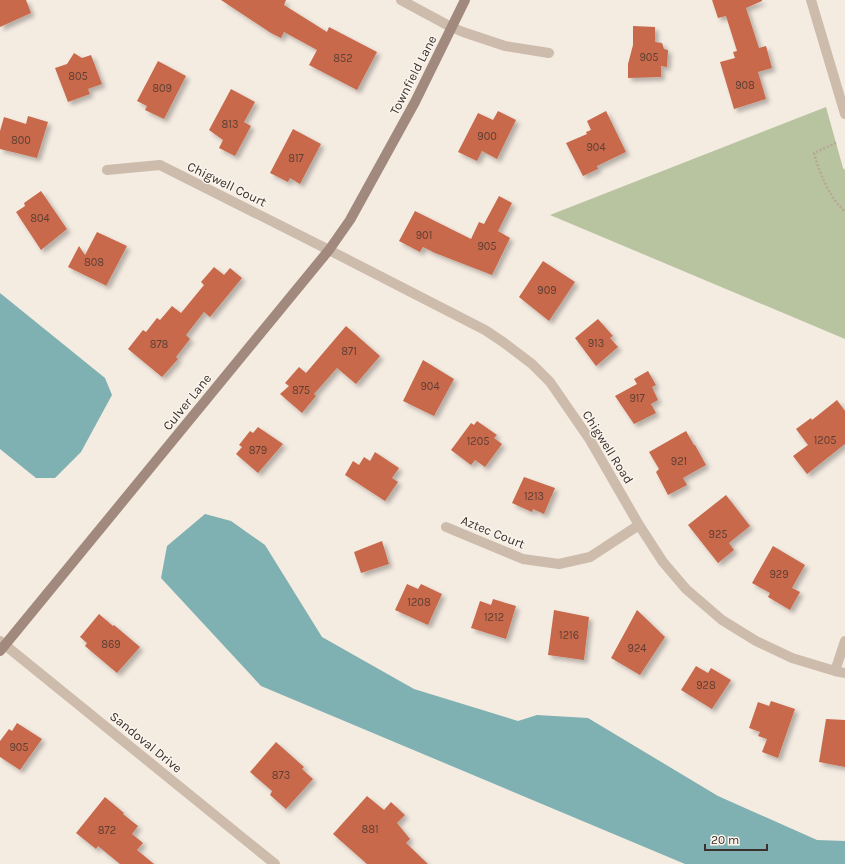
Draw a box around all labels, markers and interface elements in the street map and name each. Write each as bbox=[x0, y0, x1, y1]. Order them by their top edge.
street label: Townfield Lane bbox=[387, 33, 440, 117]
house number: 905 bbox=[639, 51, 659, 64]
house number: 852 bbox=[333, 52, 353, 65]
house number: 805 bbox=[68, 70, 88, 83]
house number: 908 bbox=[735, 79, 755, 92]
house number: 809 bbox=[152, 82, 172, 95]
house number: 813 bbox=[222, 118, 238, 131]
house number: 900 bbox=[477, 130, 497, 143]
house number: 800 bbox=[11, 134, 31, 147]
house number: 904 bbox=[586, 141, 606, 154]
house number: 817 bbox=[288, 152, 304, 165]
street label: Chigwell Court bbox=[185, 158, 269, 210]
house number: 804 bbox=[30, 212, 50, 225]
house number: 901 bbox=[416, 229, 432, 242]
house number: 905 bbox=[477, 240, 497, 253]
house number: 808 bbox=[84, 256, 104, 269]
house number: 909 bbox=[537, 284, 557, 297]
house number: 913 bbox=[588, 337, 604, 350]
house number: 878 bbox=[150, 338, 169, 351]
house number: 871 bbox=[341, 345, 357, 358]
street label: Culver Lane bbox=[160, 371, 215, 433]
house number: 904 bbox=[420, 380, 440, 393]
house number: 875 bbox=[292, 384, 310, 397]
house number: 917 bbox=[629, 392, 645, 405]
street label: Chigwell Road bbox=[580, 408, 636, 486]
house number: 1205 bbox=[814, 434, 836, 447]
house number: 1205 bbox=[467, 435, 489, 448]
house number: 879 bbox=[249, 444, 267, 457]
house number: 921 bbox=[671, 455, 687, 468]
house number: 1213 bbox=[524, 490, 544, 503]
street label: Aztec Court bbox=[459, 512, 527, 552]
house number: 925 bbox=[709, 528, 727, 541]
house number: 929 bbox=[769, 568, 789, 581]
house number: 1208 bbox=[407, 596, 431, 609]
house number: 1212 bbox=[484, 611, 504, 624]
house number: 1216 bbox=[559, 629, 579, 642]
house number: 869 bbox=[101, 638, 121, 651]
house number: 924 bbox=[628, 642, 646, 655]
house number: 928 bbox=[696, 679, 716, 692]
street label: Sandoval Drive bbox=[107, 708, 185, 776]
house number: 905 bbox=[9, 741, 29, 754]
house number: 873 bbox=[272, 769, 290, 782]
house number: 881 bbox=[361, 823, 379, 836]
house number: 872 bbox=[98, 824, 116, 837]
scale bar bbox=[705, 826, 767, 852]
text: 20 m bbox=[711, 833, 739, 847]

